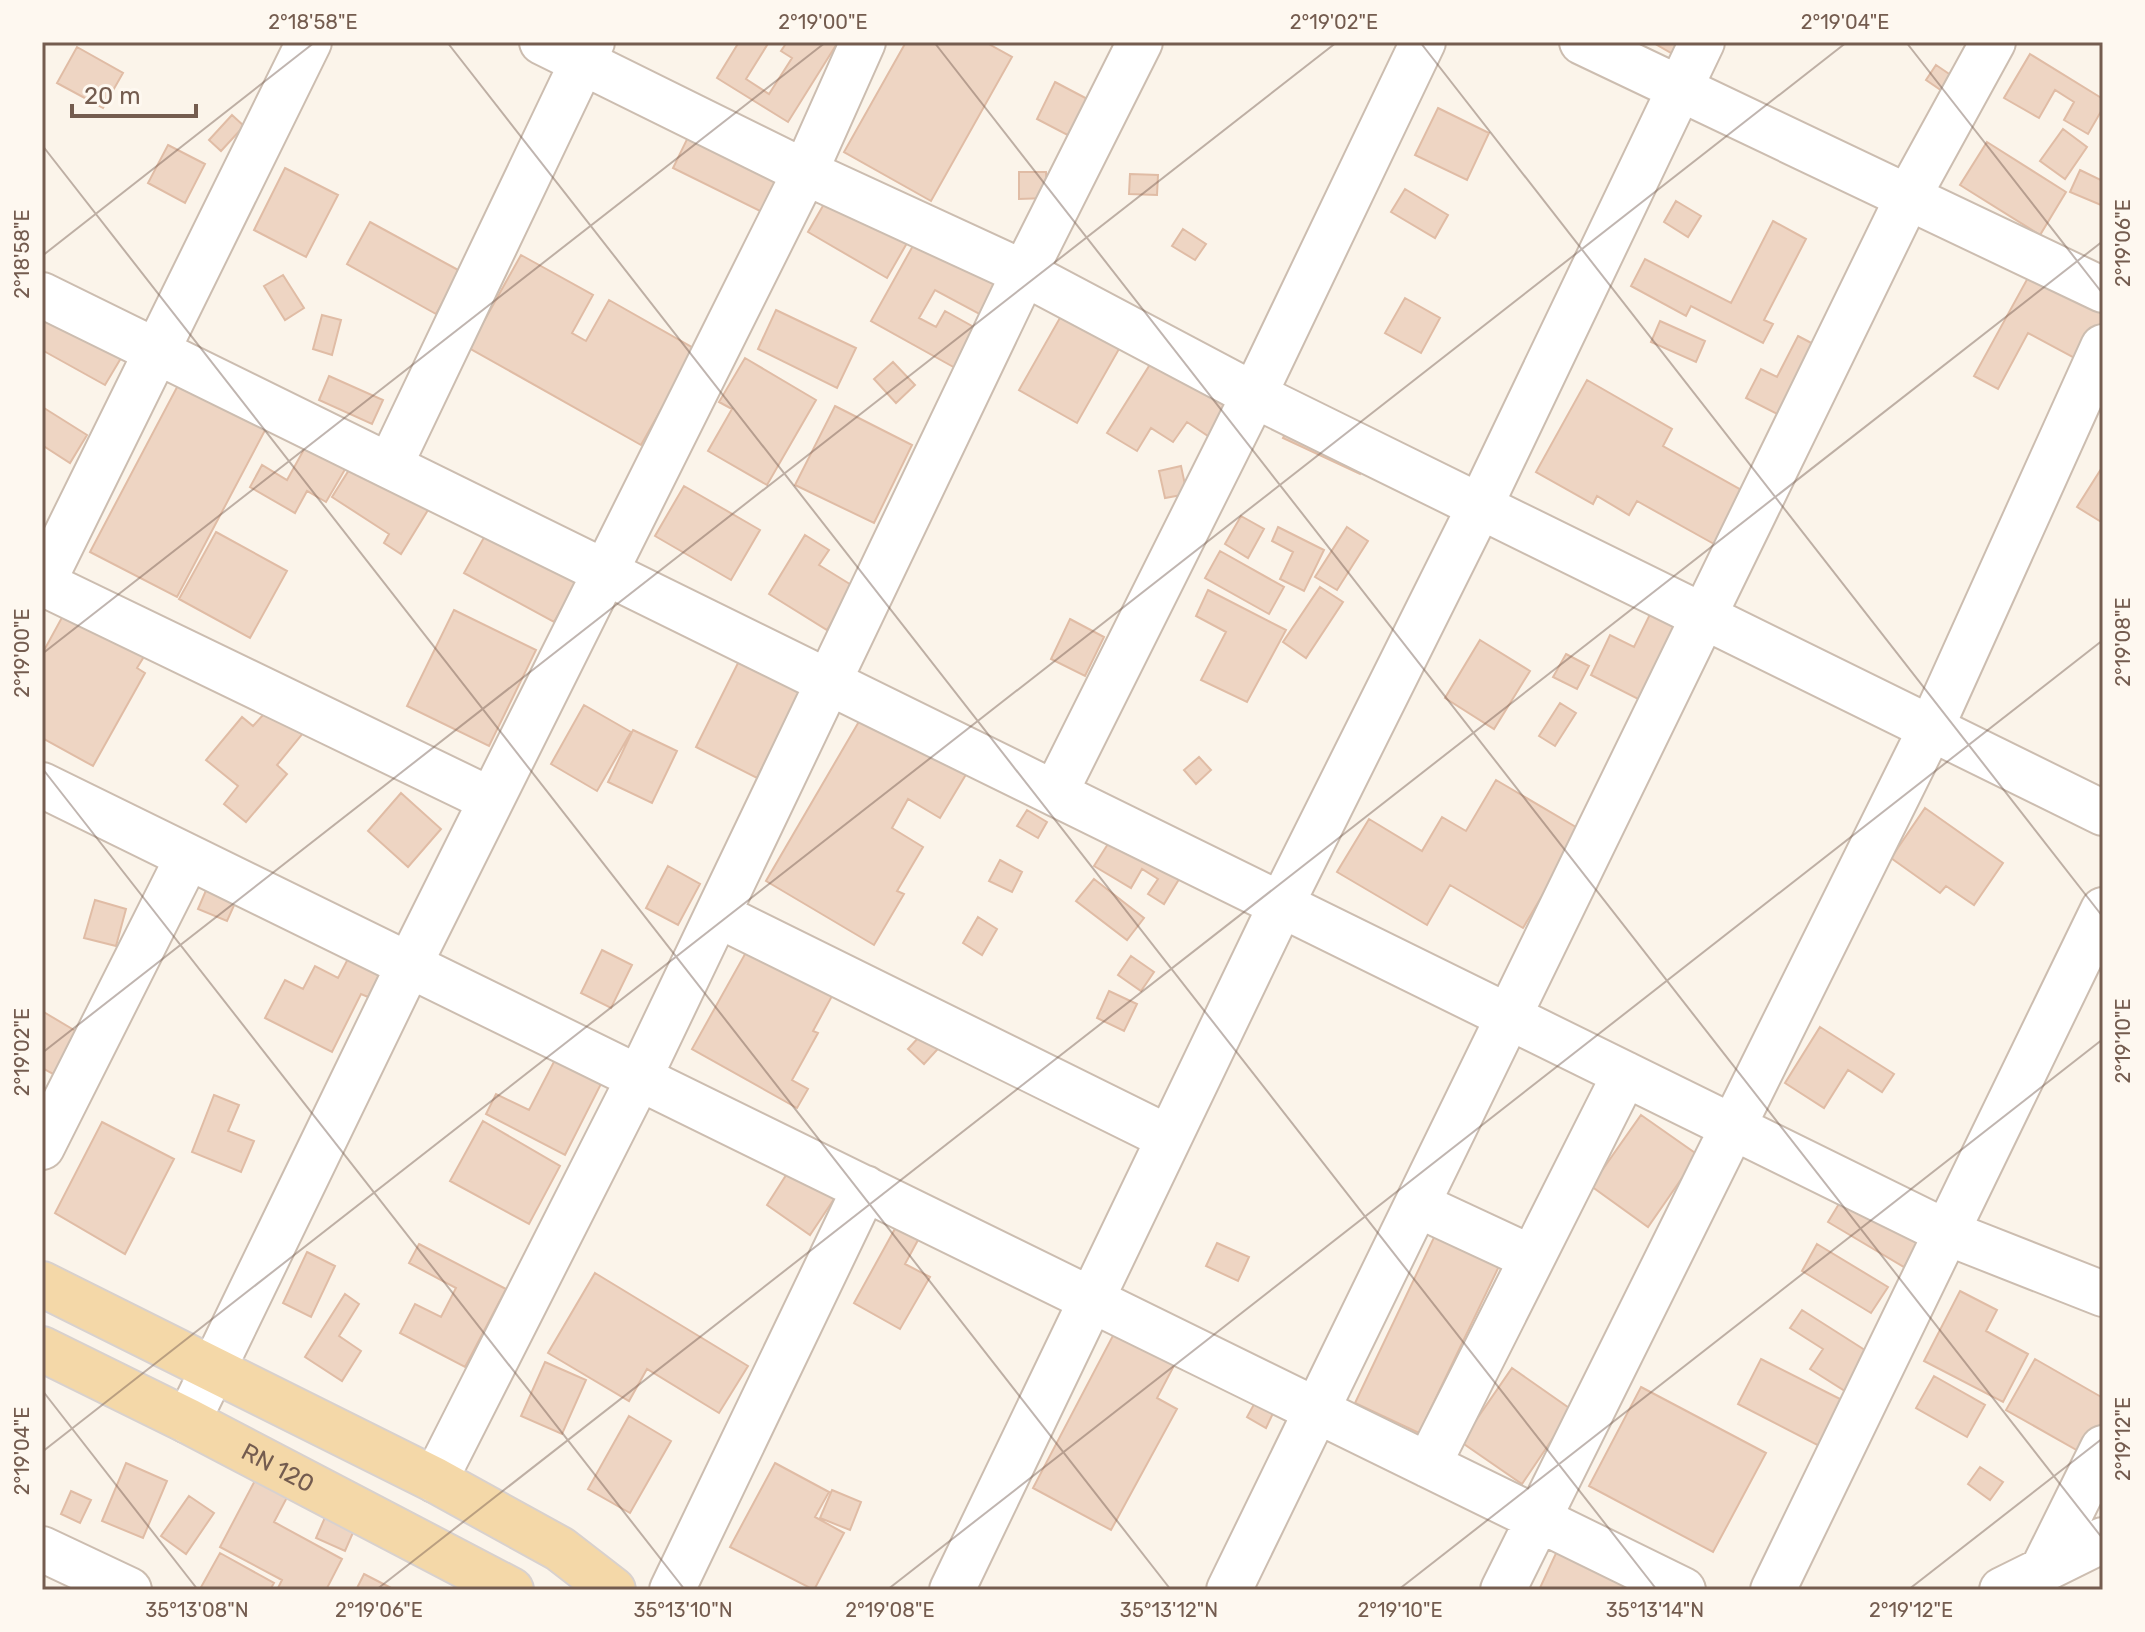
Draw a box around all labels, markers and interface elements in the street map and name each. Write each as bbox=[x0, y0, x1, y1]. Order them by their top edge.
text: 2°18'58"E bbox=[268, 10, 358, 34]
text: 2°19'00"E bbox=[778, 10, 868, 34]
text: 2°19'02"E bbox=[1290, 10, 1378, 34]
text: 2°19'04"E bbox=[1801, 10, 1889, 34]
scale bar bbox=[72, 68, 196, 118]
text: 20 m bbox=[84, 82, 141, 110]
text: 2°19'06"E bbox=[2111, 199, 2135, 287]
text: 2°18'58"E bbox=[10, 209, 34, 299]
text: 2°19'08"E bbox=[2111, 597, 2135, 687]
text: 2°19'00"E bbox=[10, 608, 34, 698]
text: 2°19'10"E bbox=[2111, 998, 2135, 1084]
text: 2°19'02"E bbox=[10, 1008, 34, 1096]
text: 2°19'12"E bbox=[2111, 1397, 2135, 1481]
text: 2°19'04"E bbox=[10, 1407, 34, 1495]
street label: RN 120 bbox=[237, 1437, 319, 1498]
text: 35°13'08"N bbox=[145, 1598, 249, 1622]
text: 2°19'06"E bbox=[335, 1598, 423, 1622]
text: 35°13'10"N bbox=[633, 1598, 733, 1622]
text: 2°19'08"E bbox=[845, 1598, 935, 1622]
text: 35°13'12"N bbox=[1120, 1598, 1218, 1622]
text: 2°19'10"E bbox=[1357, 1598, 1443, 1622]
text: 35°13'14"N bbox=[1606, 1598, 1704, 1622]
text: 2°19'12"E bbox=[1869, 1598, 1953, 1622]

